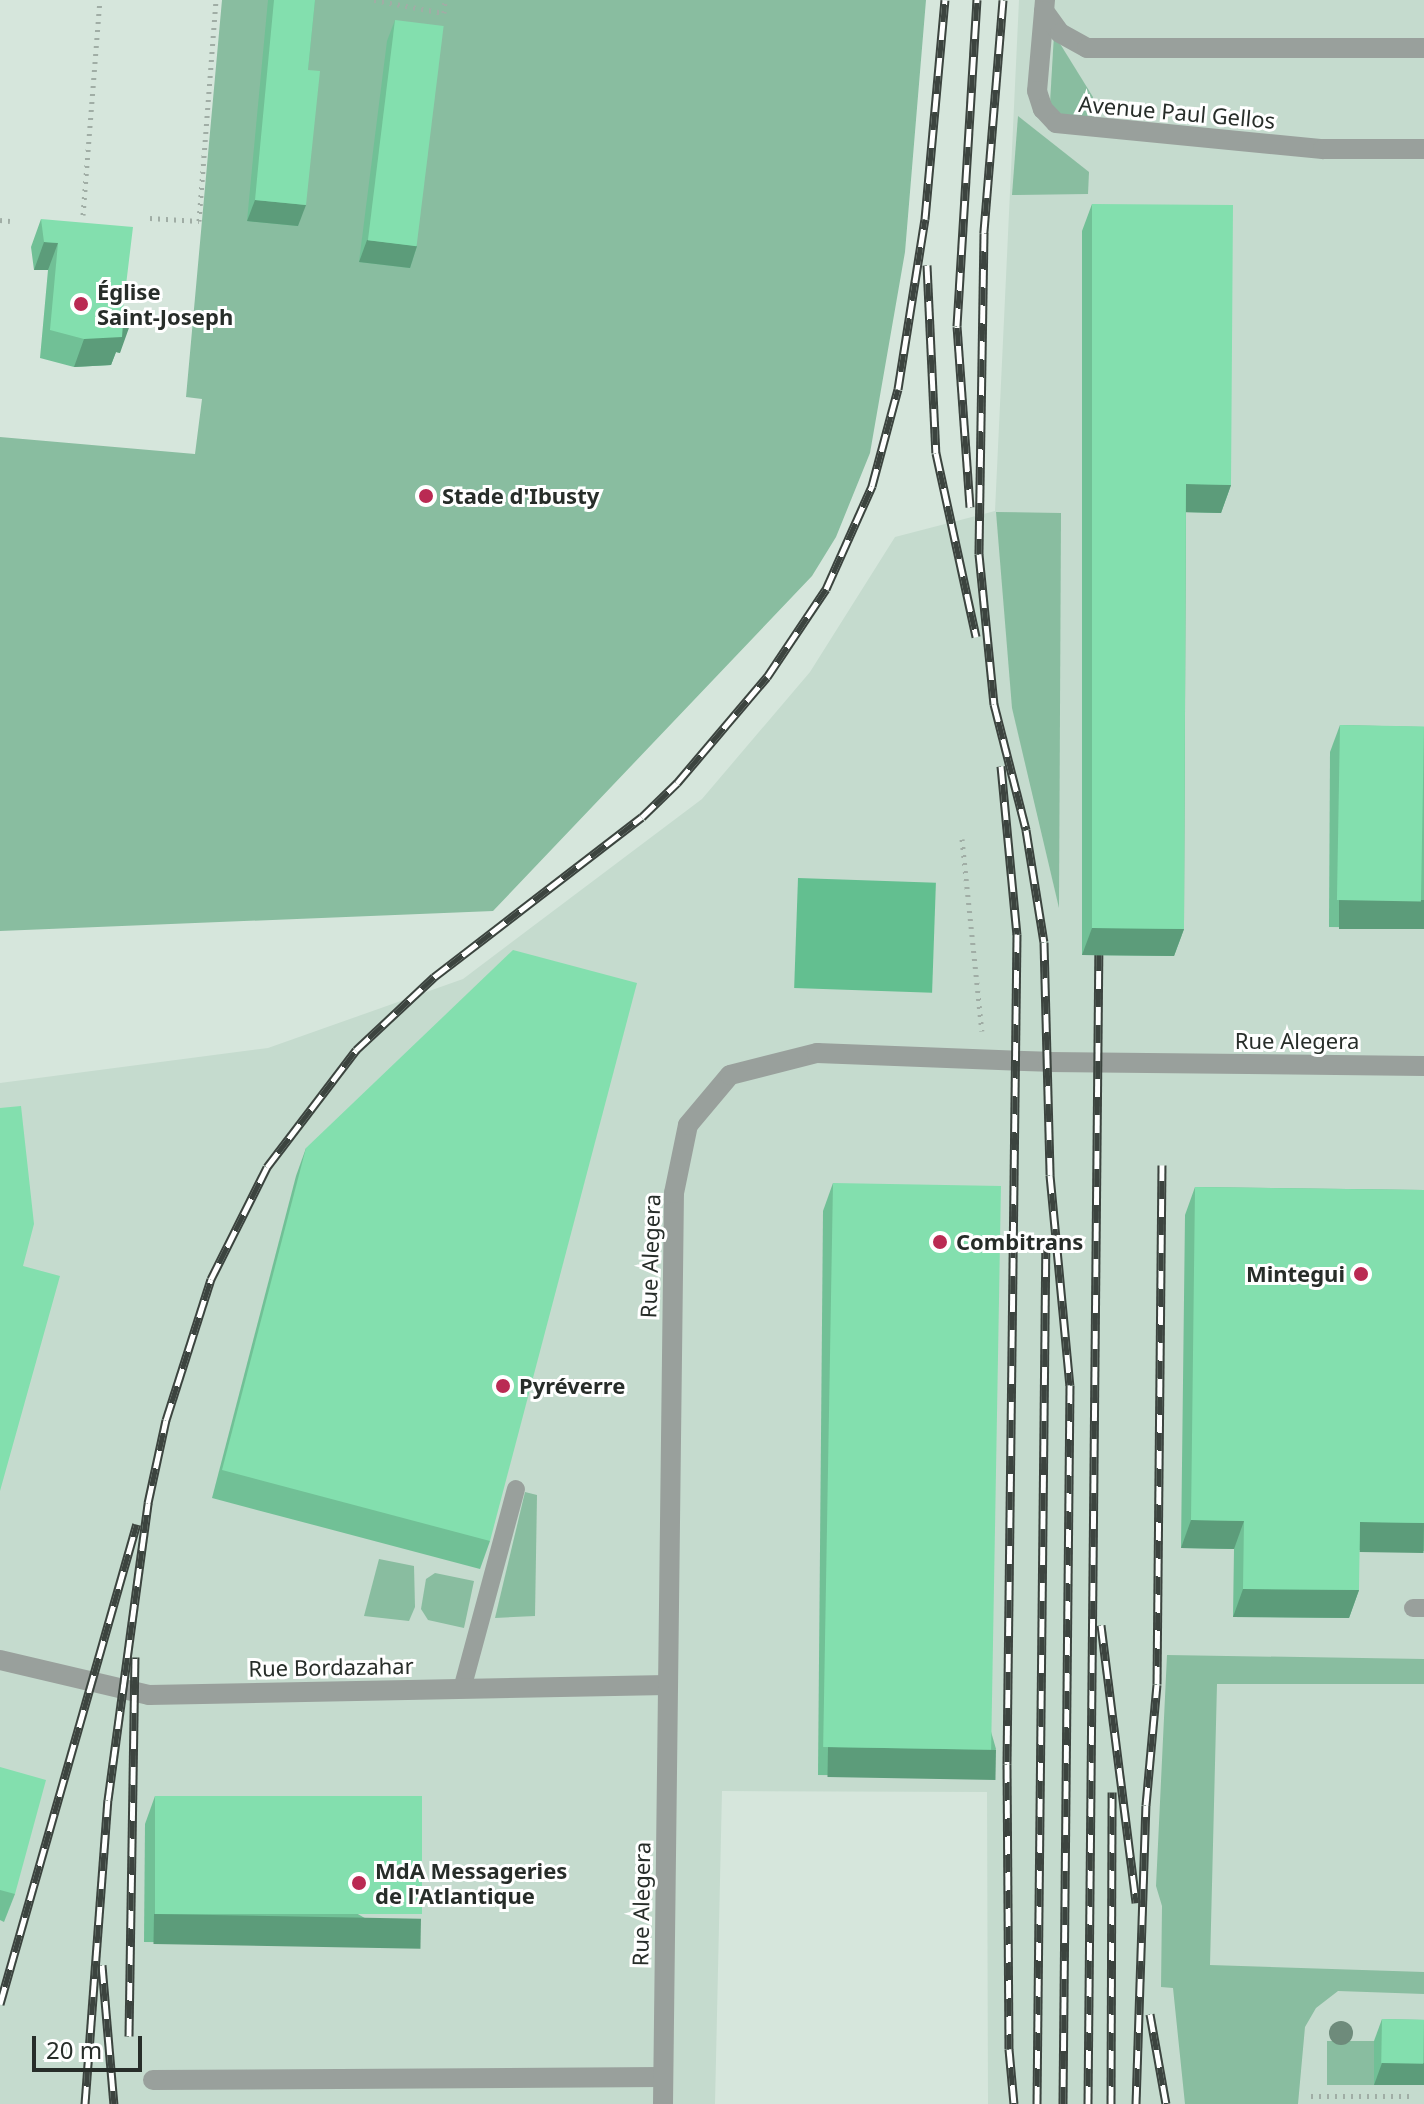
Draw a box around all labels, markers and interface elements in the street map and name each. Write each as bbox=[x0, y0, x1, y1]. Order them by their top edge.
street label: Avenue Paul Gellos bbox=[1078, 90, 1276, 134]
place label: Église Saint-Joseph bbox=[97, 278, 233, 330]
marker: Église Saint-Joseph bbox=[72, 295, 90, 313]
place label: Stade d'Ibusty bbox=[442, 483, 599, 509]
marker: Stade d'Ibusty bbox=[417, 487, 435, 505]
street label: Rue Alegera bbox=[1235, 1028, 1359, 1054]
street label: Rue Alegera bbox=[635, 1193, 665, 1319]
place label: Combitrans bbox=[956, 1229, 1083, 1255]
marker: Combitrans bbox=[931, 1233, 949, 1251]
place label: Mintegui bbox=[1246, 1261, 1345, 1287]
marker: Mintegui bbox=[1352, 1265, 1370, 1283]
place label: Pyréverre bbox=[519, 1373, 625, 1399]
marker: Pyréverre bbox=[494, 1377, 512, 1395]
street label: Rue Bordazahar bbox=[248, 1652, 414, 1682]
street label: Rue Alegera bbox=[627, 1842, 655, 1966]
place label: MdA Messageries de l'Atlantique bbox=[375, 1857, 567, 1908]
marker: MdA Messageries de l'Atlantique bbox=[350, 1874, 368, 1892]
scale bar bbox=[36, 2020, 146, 2070]
text: 20 m bbox=[46, 2033, 102, 2066]

